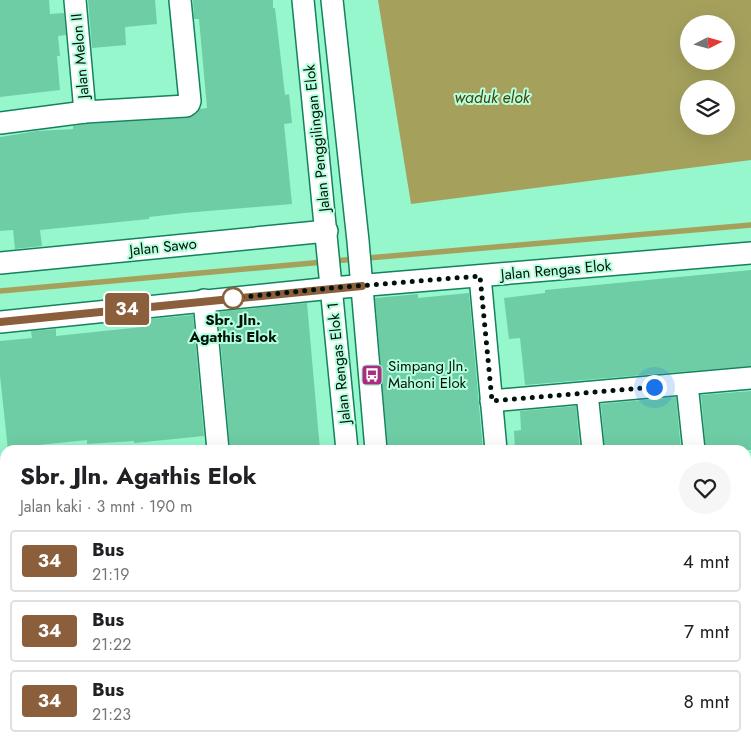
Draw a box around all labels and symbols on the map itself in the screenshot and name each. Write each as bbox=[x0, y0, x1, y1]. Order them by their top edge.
street label: Jalan Melon II bbox=[65, 13, 95, 101]
north arrow bbox=[680, 15, 735, 70]
street label: Jalan Penggilingan Elok bbox=[298, 63, 336, 215]
water label: waduk elok bbox=[455, 86, 531, 109]
street label: Jalan Sawo bbox=[126, 233, 198, 262]
street label: Jalan Rengas Elok bbox=[498, 254, 612, 286]
marker: Sbr. Jln. Agathis Elok bbox=[222, 287, 244, 309]
line badge: 34 bbox=[104, 293, 150, 325]
street label: Jalan Rengas Elok 1 bbox=[322, 301, 357, 427]
place label: Sbr. Jln. Agathis Elok bbox=[188, 309, 277, 348]
place label: Simpang Jln. Mahoni Elok bbox=[388, 355, 468, 394]
bus stop icon: Simpang Jln. Mahoni Elok bbox=[360, 363, 384, 387]
your location bbox=[642, 375, 667, 400]

